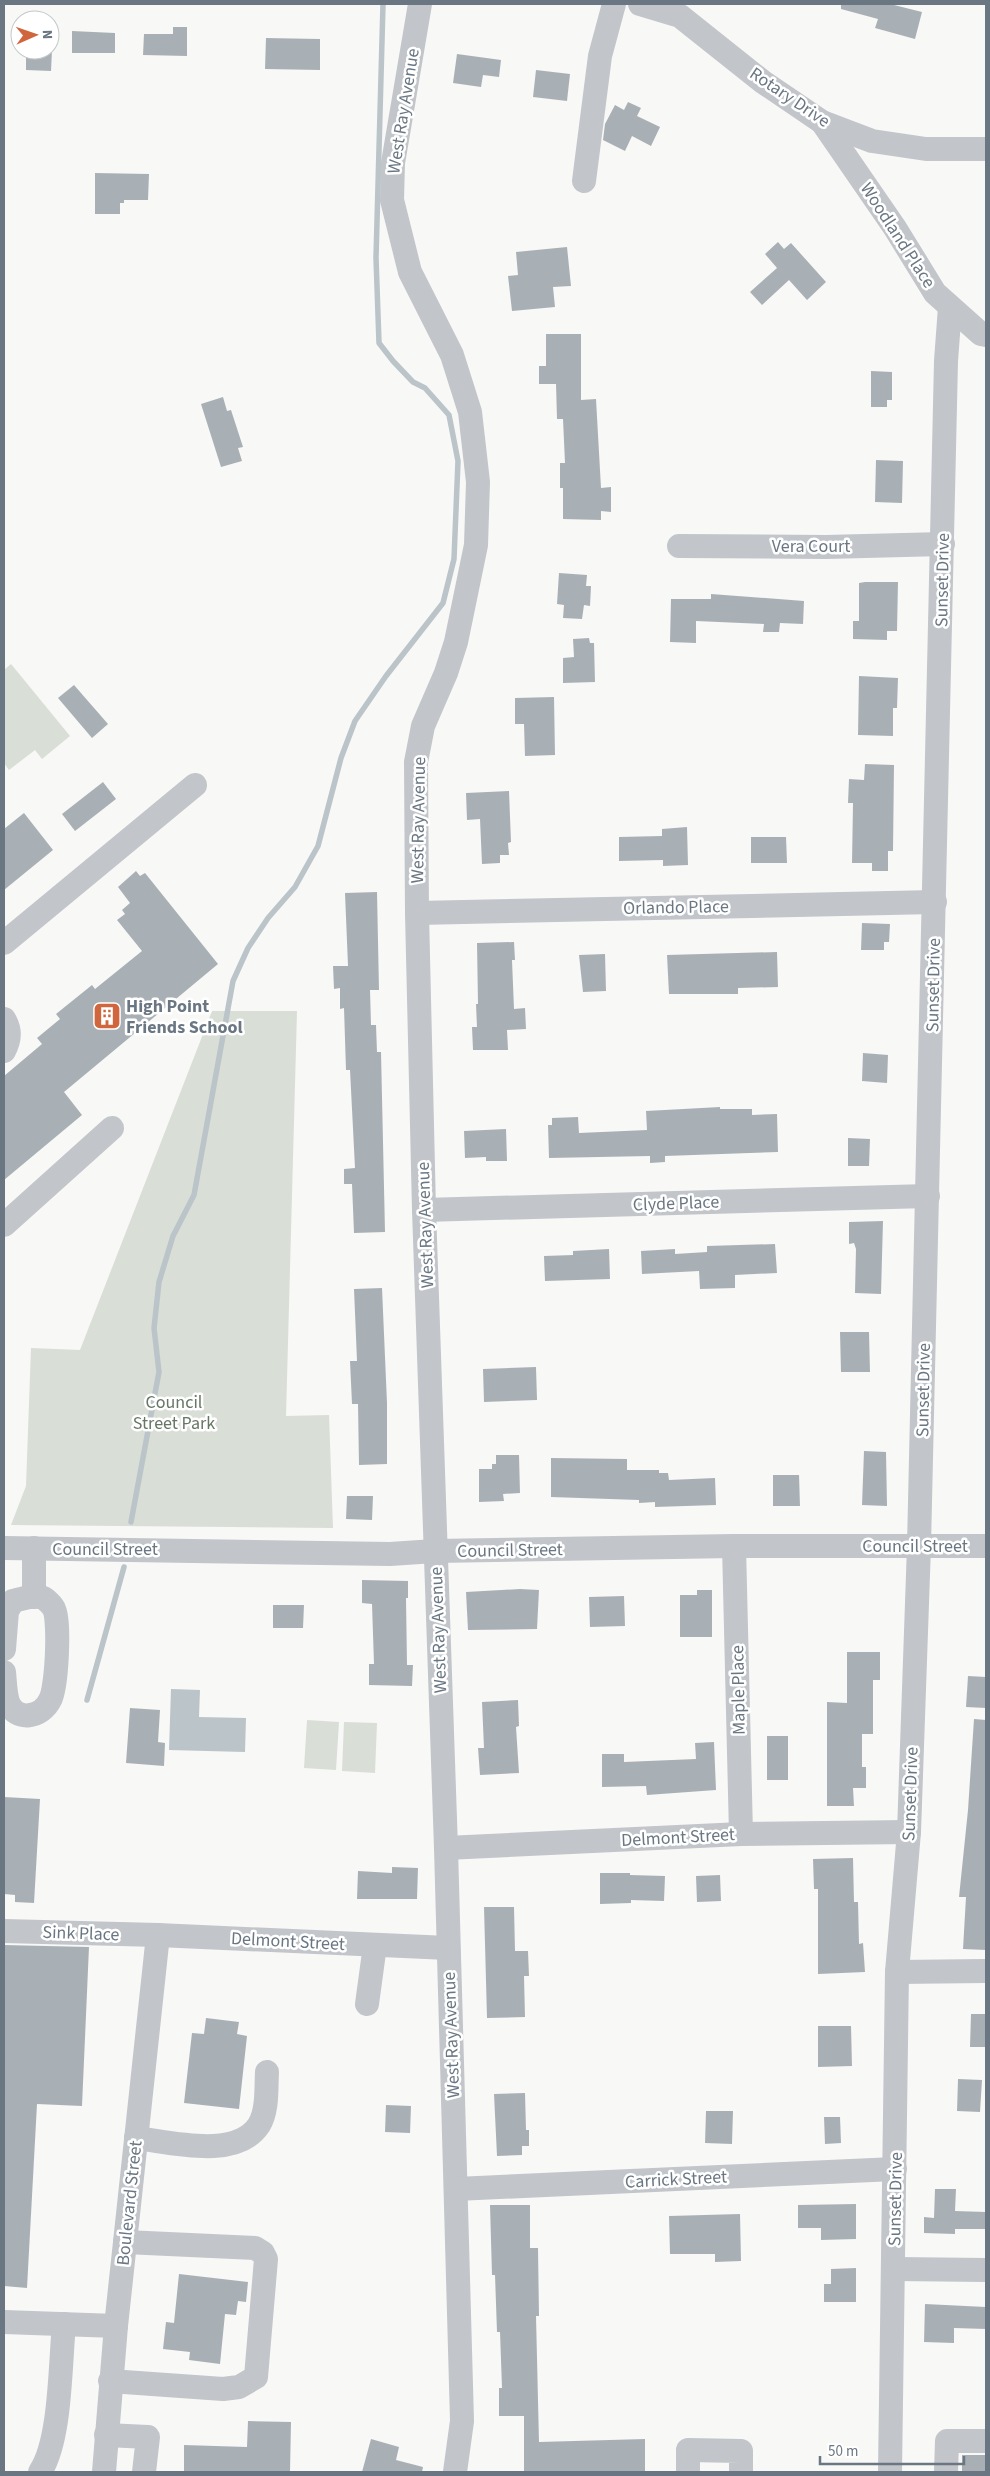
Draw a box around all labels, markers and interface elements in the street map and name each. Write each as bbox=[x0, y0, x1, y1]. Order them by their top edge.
north arrow bbox=[10, 10, 60, 60]
text: N bbox=[37, 30, 57, 40]
street label: West Ray Avenue bbox=[381, 46, 426, 176]
street label: Rotary Drive bbox=[745, 61, 835, 134]
street label: Woodland Place bbox=[854, 178, 941, 293]
street label: Sunset Drive bbox=[929, 533, 956, 627]
street label: Vera Court bbox=[772, 534, 850, 559]
street label: West Ray Avenue bbox=[405, 756, 432, 884]
street label: Orlando Place bbox=[623, 894, 729, 921]
street label: Sunset Drive bbox=[920, 938, 947, 1032]
place label: High Point Friends School bbox=[126, 994, 243, 1040]
building icon: High Point Friends School bbox=[92, 1001, 122, 1031]
street label: West Ray Avenue bbox=[411, 1161, 440, 1289]
street label: Clyde Place bbox=[632, 1189, 720, 1217]
street label: Sunset Drive bbox=[910, 1343, 937, 1437]
park label: Council Street Park bbox=[133, 1390, 215, 1436]
street label: Council Street bbox=[862, 1534, 968, 1559]
street label: Council Street bbox=[52, 1537, 158, 1562]
street label: Council Street bbox=[457, 1537, 563, 1564]
street label: West Ray Avenue bbox=[424, 1566, 453, 1694]
street label: Maple Place bbox=[725, 1645, 752, 1735]
street label: Sunset Drive bbox=[896, 1746, 925, 1842]
street label: Delmont Street bbox=[620, 1822, 736, 1853]
street label: Sink Place bbox=[42, 1920, 120, 1947]
street label: Delmont Street bbox=[230, 1926, 346, 1957]
street label: West Ray Avenue bbox=[437, 1971, 466, 2099]
street label: Boulevard Street bbox=[111, 2139, 148, 2267]
street label: Sunset Drive bbox=[882, 2152, 909, 2246]
street label: Carrick Street bbox=[624, 2164, 728, 2195]
scale bar bbox=[820, 2434, 964, 2466]
text: 50 m bbox=[828, 2441, 858, 2462]

